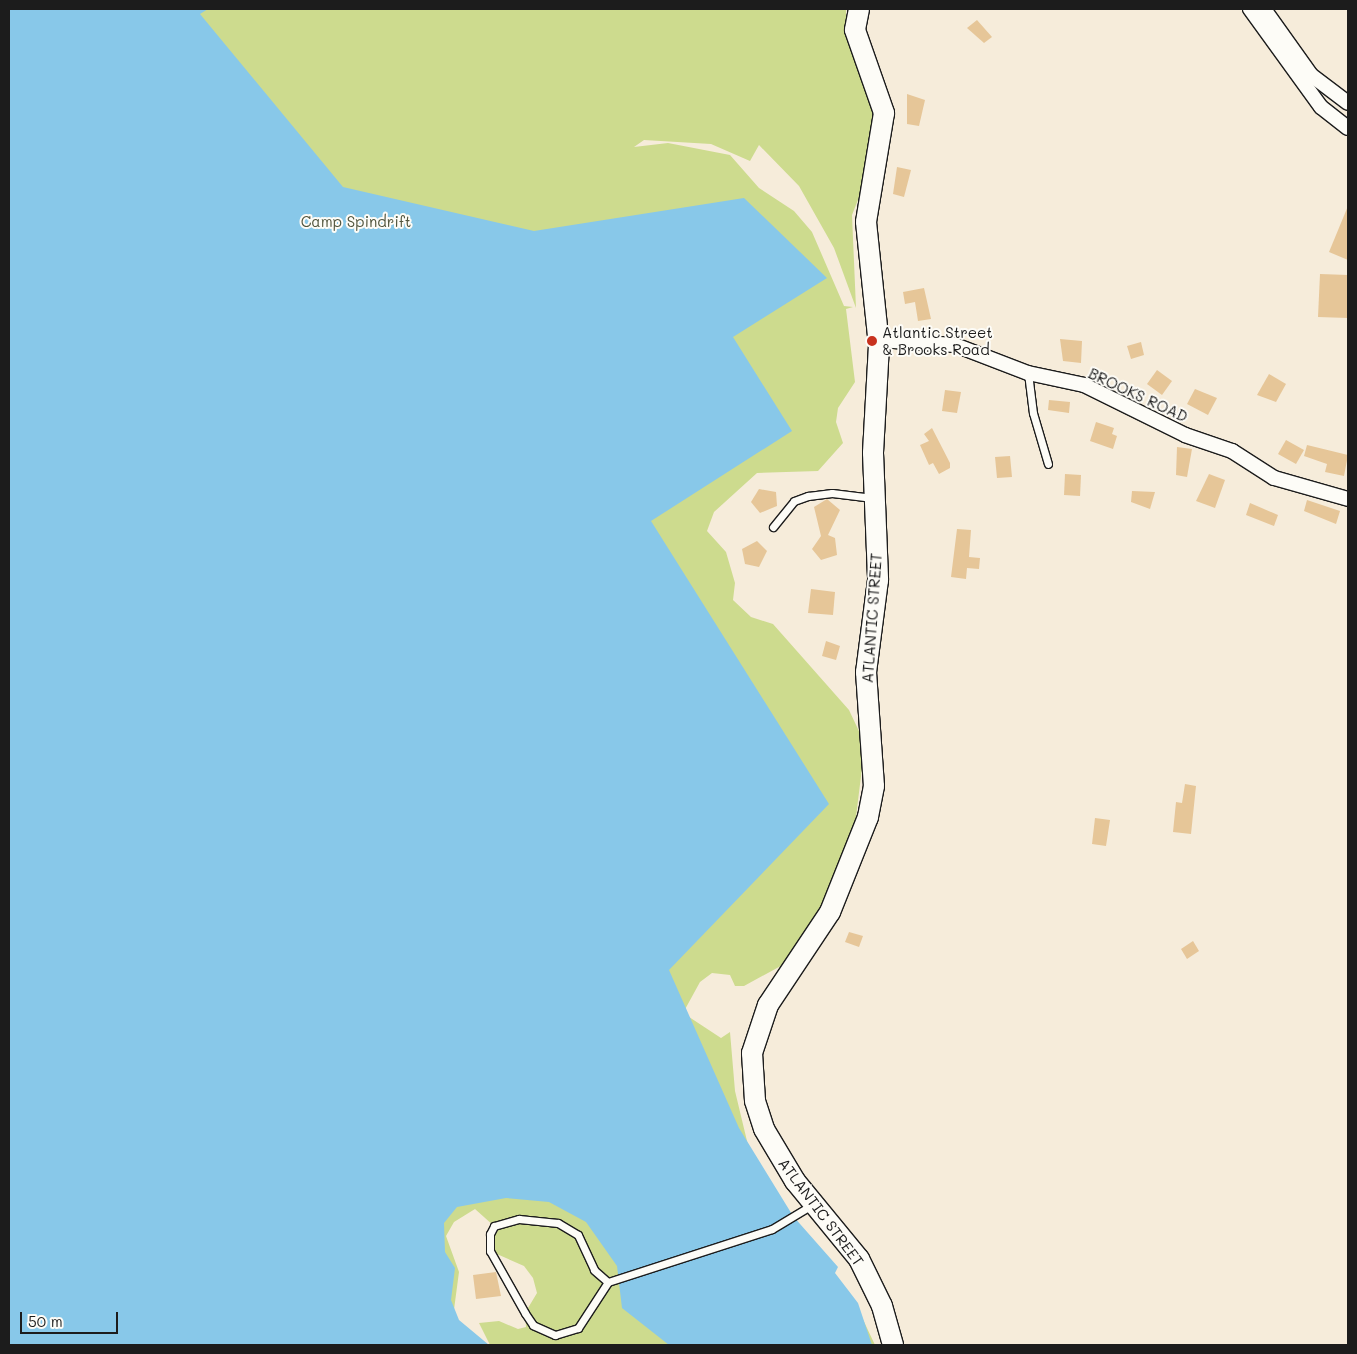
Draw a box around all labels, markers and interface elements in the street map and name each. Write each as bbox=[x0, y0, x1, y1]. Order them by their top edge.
park label: Camp Spindrift bbox=[301, 213, 411, 231]
place label: Atlantic Street & Brooks Road bbox=[882, 323, 993, 358]
marker: Atlantic Street & Brooks Road bbox=[866, 335, 878, 347]
street label: BROOKS ROAD bbox=[1086, 364, 1190, 426]
street label: ATLANTIC STREET bbox=[858, 552, 886, 684]
street label: ATLANTIC STREET bbox=[775, 1154, 867, 1270]
scale bar bbox=[22, 1302, 120, 1334]
text: 50 m bbox=[28, 1311, 63, 1331]

